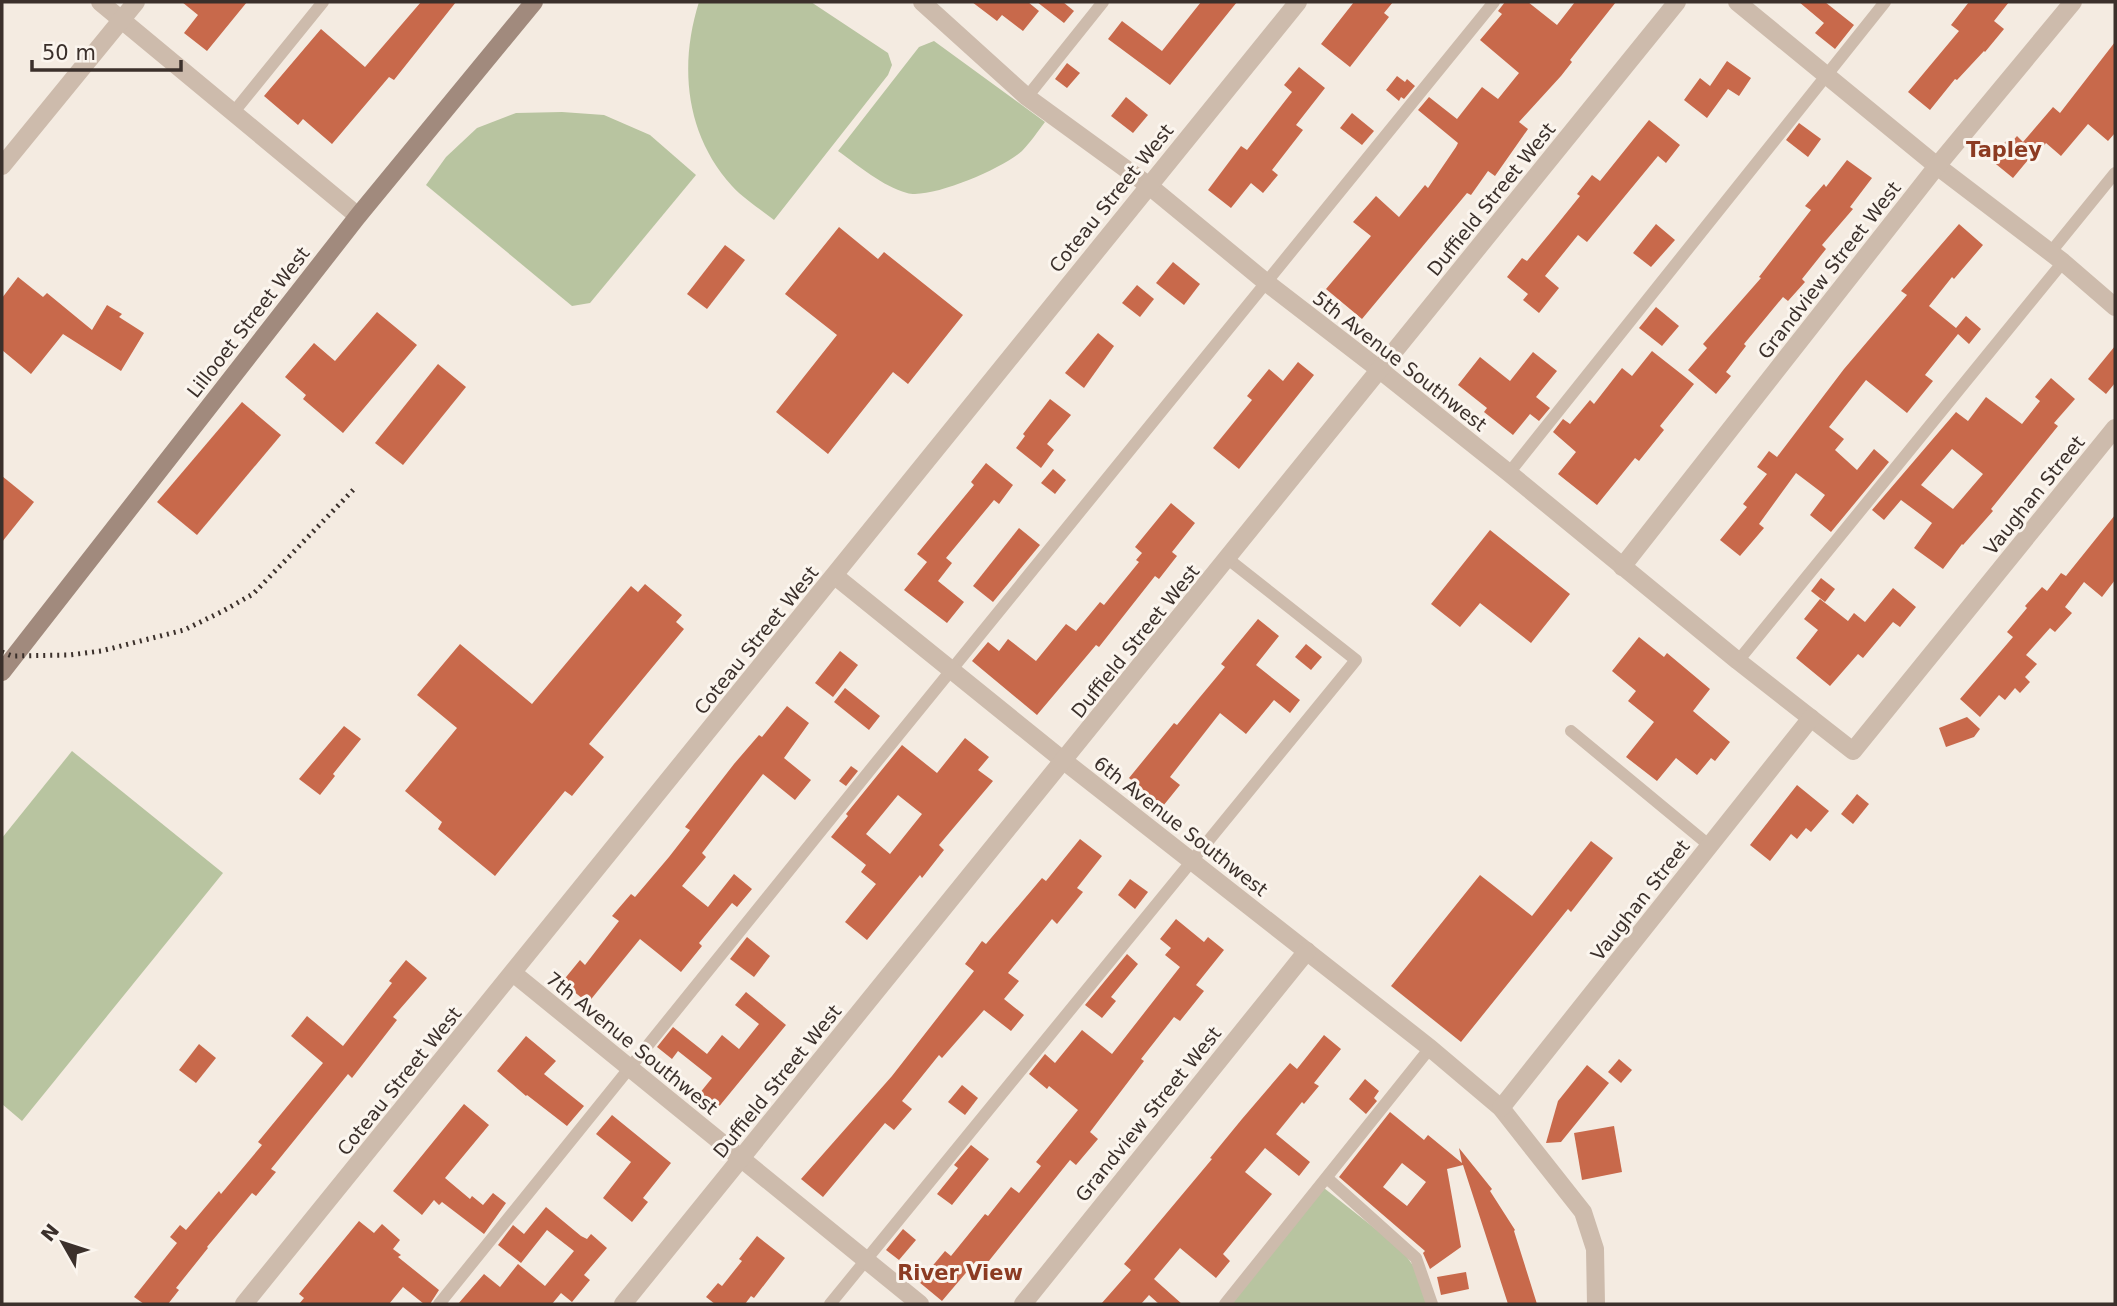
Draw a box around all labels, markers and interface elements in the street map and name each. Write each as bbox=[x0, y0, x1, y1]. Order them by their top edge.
scale bar bbox=[32, 28, 180, 72]
text: 50 m bbox=[42, 41, 96, 65]
street label: Duffield Street West bbox=[1422, 118, 1560, 280]
street label: Coteau Street West bbox=[1044, 119, 1178, 277]
district label: Tapley bbox=[1966, 138, 2042, 162]
street label: Grandview Street West bbox=[1753, 177, 1905, 363]
street label: Lillooet Street West bbox=[182, 242, 314, 402]
street label: 5th Avenue Southwest bbox=[1309, 286, 1491, 436]
street label: Vaughan Street bbox=[1979, 431, 2089, 559]
street label: Duffield Street West bbox=[1066, 560, 1204, 722]
street label: Coteau Street West bbox=[689, 561, 823, 719]
street label: 6th Avenue Southwest bbox=[1090, 751, 1272, 901]
street label: Vaughan Street bbox=[1586, 835, 1694, 965]
street label: 7th Avenue Southwest bbox=[542, 967, 722, 1119]
street label: Duffield Street West bbox=[708, 1000, 846, 1162]
street label: Coteau Street West bbox=[332, 1002, 466, 1160]
street label: Grandview Street West bbox=[1071, 1022, 1225, 1206]
north arrow bbox=[28, 1208, 98, 1278]
text: N bbox=[36, 1219, 63, 1245]
district label: River View bbox=[897, 1261, 1023, 1285]

